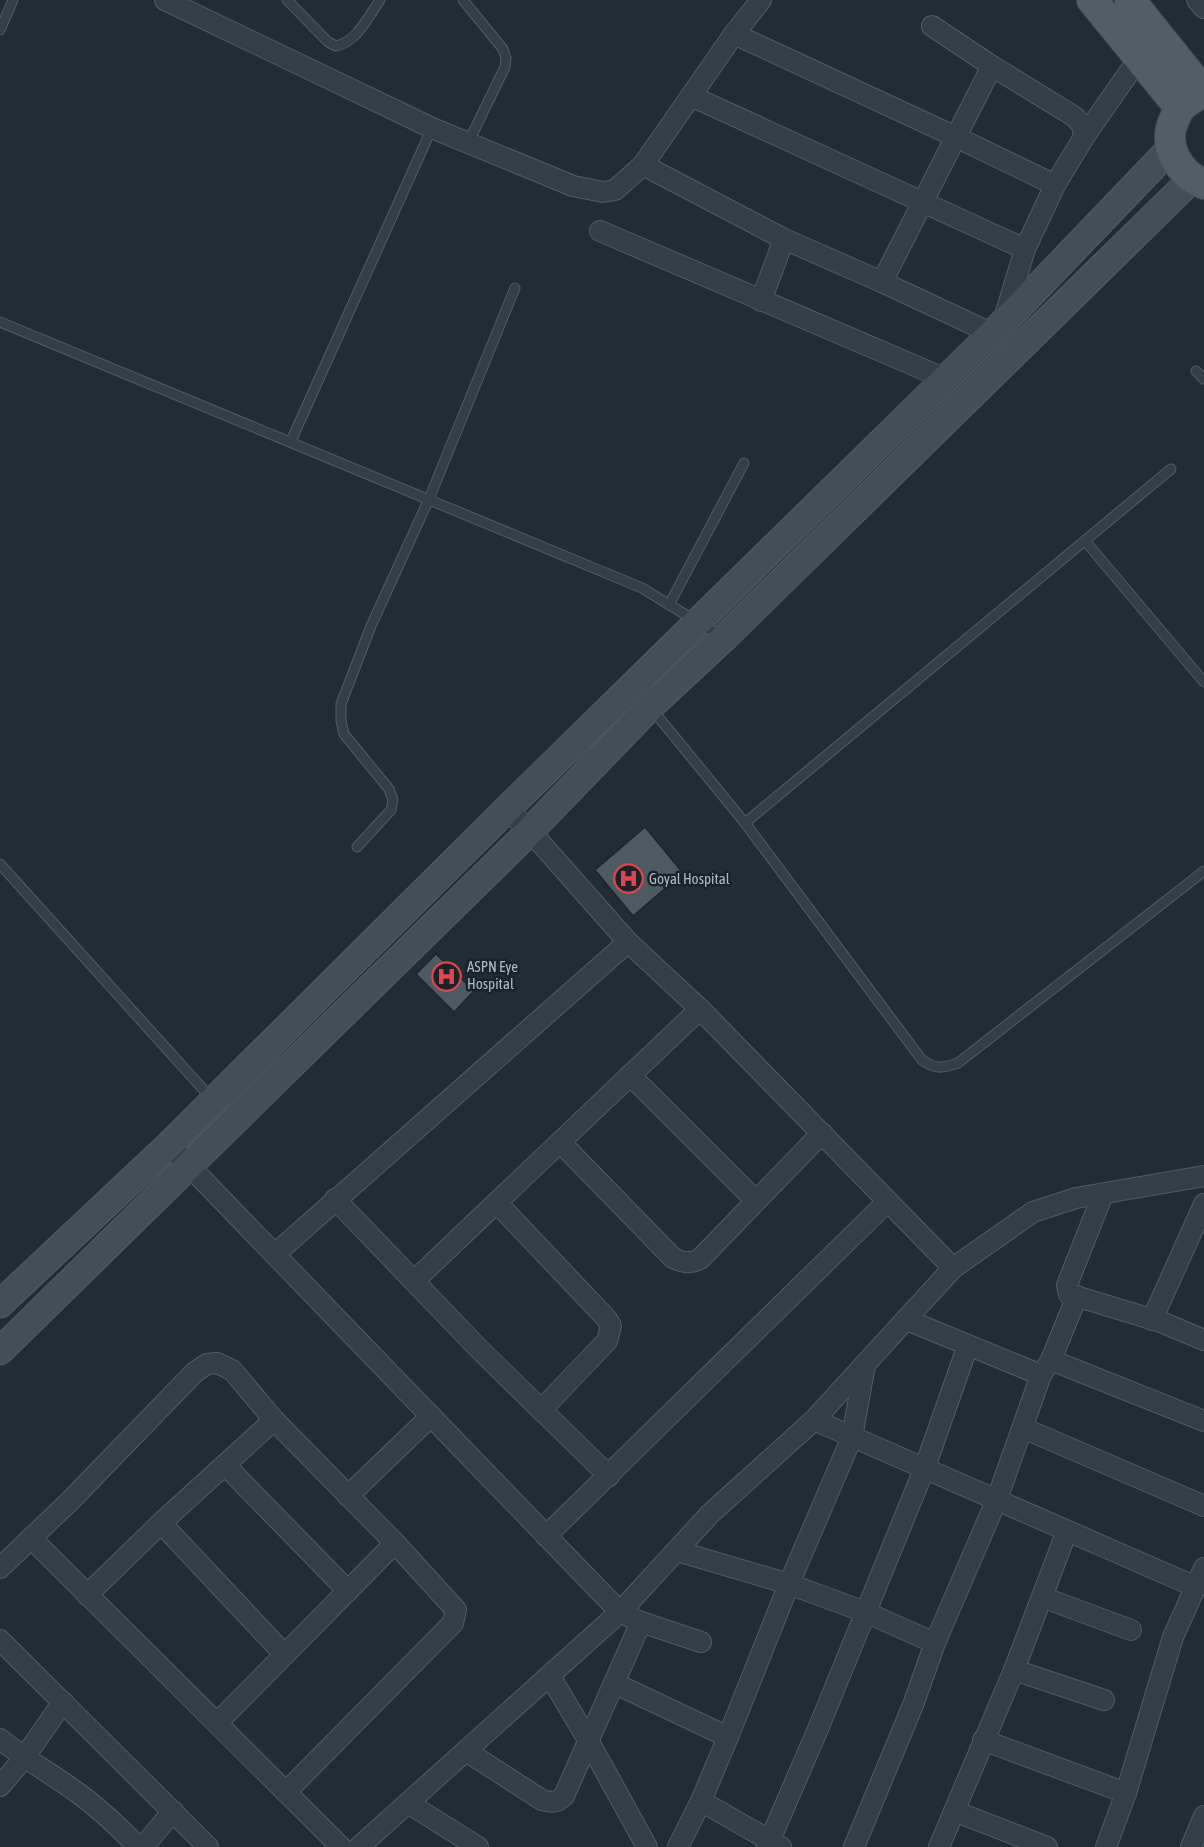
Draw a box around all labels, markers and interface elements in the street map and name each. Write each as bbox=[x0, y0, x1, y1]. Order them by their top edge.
hospital icon: Goyal Hospital bbox=[612, 863, 644, 895]
place label: Goyal Hospital bbox=[649, 870, 730, 887]
place label: ASPN Eye Hospital bbox=[467, 958, 518, 992]
hospital icon: ASPN Eye Hospital bbox=[430, 960, 462, 992]

